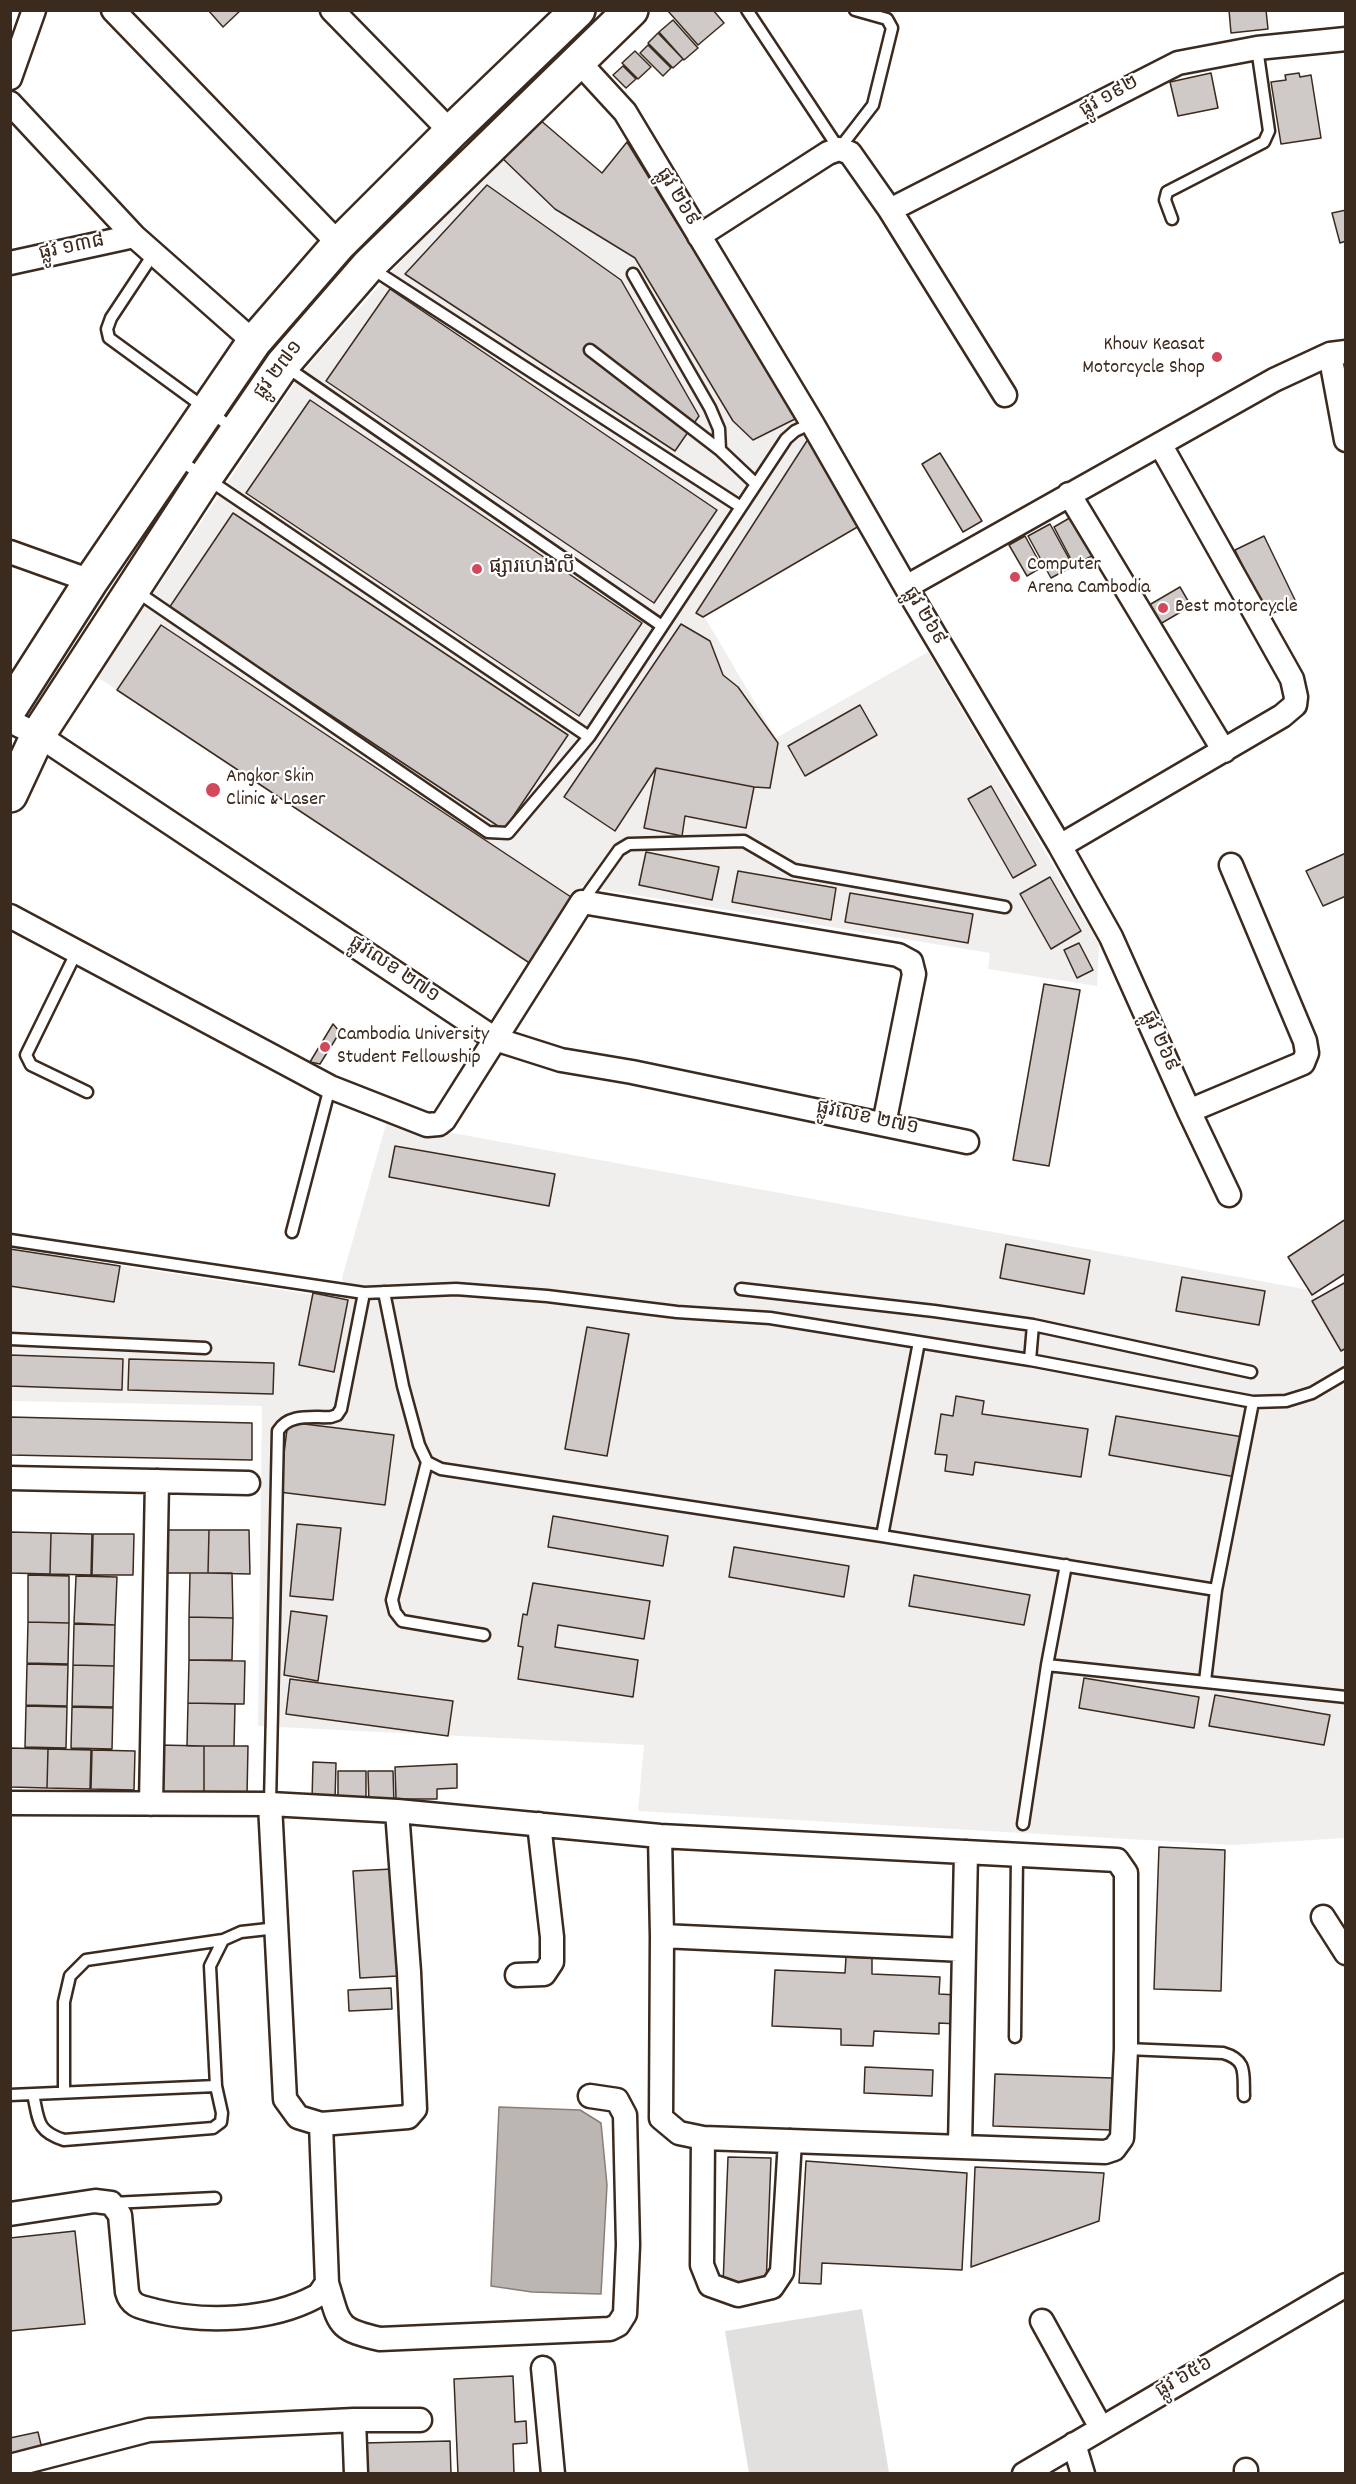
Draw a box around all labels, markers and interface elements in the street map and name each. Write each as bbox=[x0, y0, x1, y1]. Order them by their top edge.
street label: ផ្លូវ ១៩២ bbox=[1076, 72, 1144, 124]
street label: ផ្លូវ ២៦៩ bbox=[649, 164, 703, 232]
street label: ផ្លូវ ១៣៨ bbox=[37, 230, 107, 268]
place label: Khouv Keasat Motorcycle Shop bbox=[1082, 334, 1205, 381]
street label: ផ្លូវ ២៧១ bbox=[250, 337, 310, 405]
marker: Khouv Keasat Motorcycle Shop bbox=[1210, 350, 1224, 364]
place label: Computer Arena Cambodia bbox=[1027, 554, 1150, 601]
place label: ផ្សារហេងលី bbox=[489, 557, 575, 581]
marker: ផ្សារហេងលី bbox=[470, 562, 484, 576]
marker: Computer Arena Cambodia bbox=[1008, 570, 1022, 584]
street label: ផ្លូវ ២៦៩ bbox=[896, 583, 950, 651]
place label: Best motorcycle bbox=[1175, 596, 1298, 620]
marker: Best motorcycle bbox=[1156, 601, 1170, 615]
place label: Angkor Skin Clinic & Laser bbox=[226, 766, 325, 813]
marker: Angkor Skin Clinic & Laser bbox=[204, 781, 222, 799]
street label: ផ្លូវលេខ ២៧១ bbox=[343, 932, 443, 1010]
street label: ផ្លូវ ២៦៩ bbox=[1134, 1008, 1182, 1076]
place label: Cambodia University Student Fellowship bbox=[337, 1024, 489, 1071]
marker: Cambodia University Student Fellowship bbox=[318, 1040, 332, 1054]
street label: ផ្លូវលេខ ២៧១ bbox=[814, 1097, 920, 1143]
street label: ផ្លូវ ៦៥៦ bbox=[1152, 2353, 1218, 2405]

